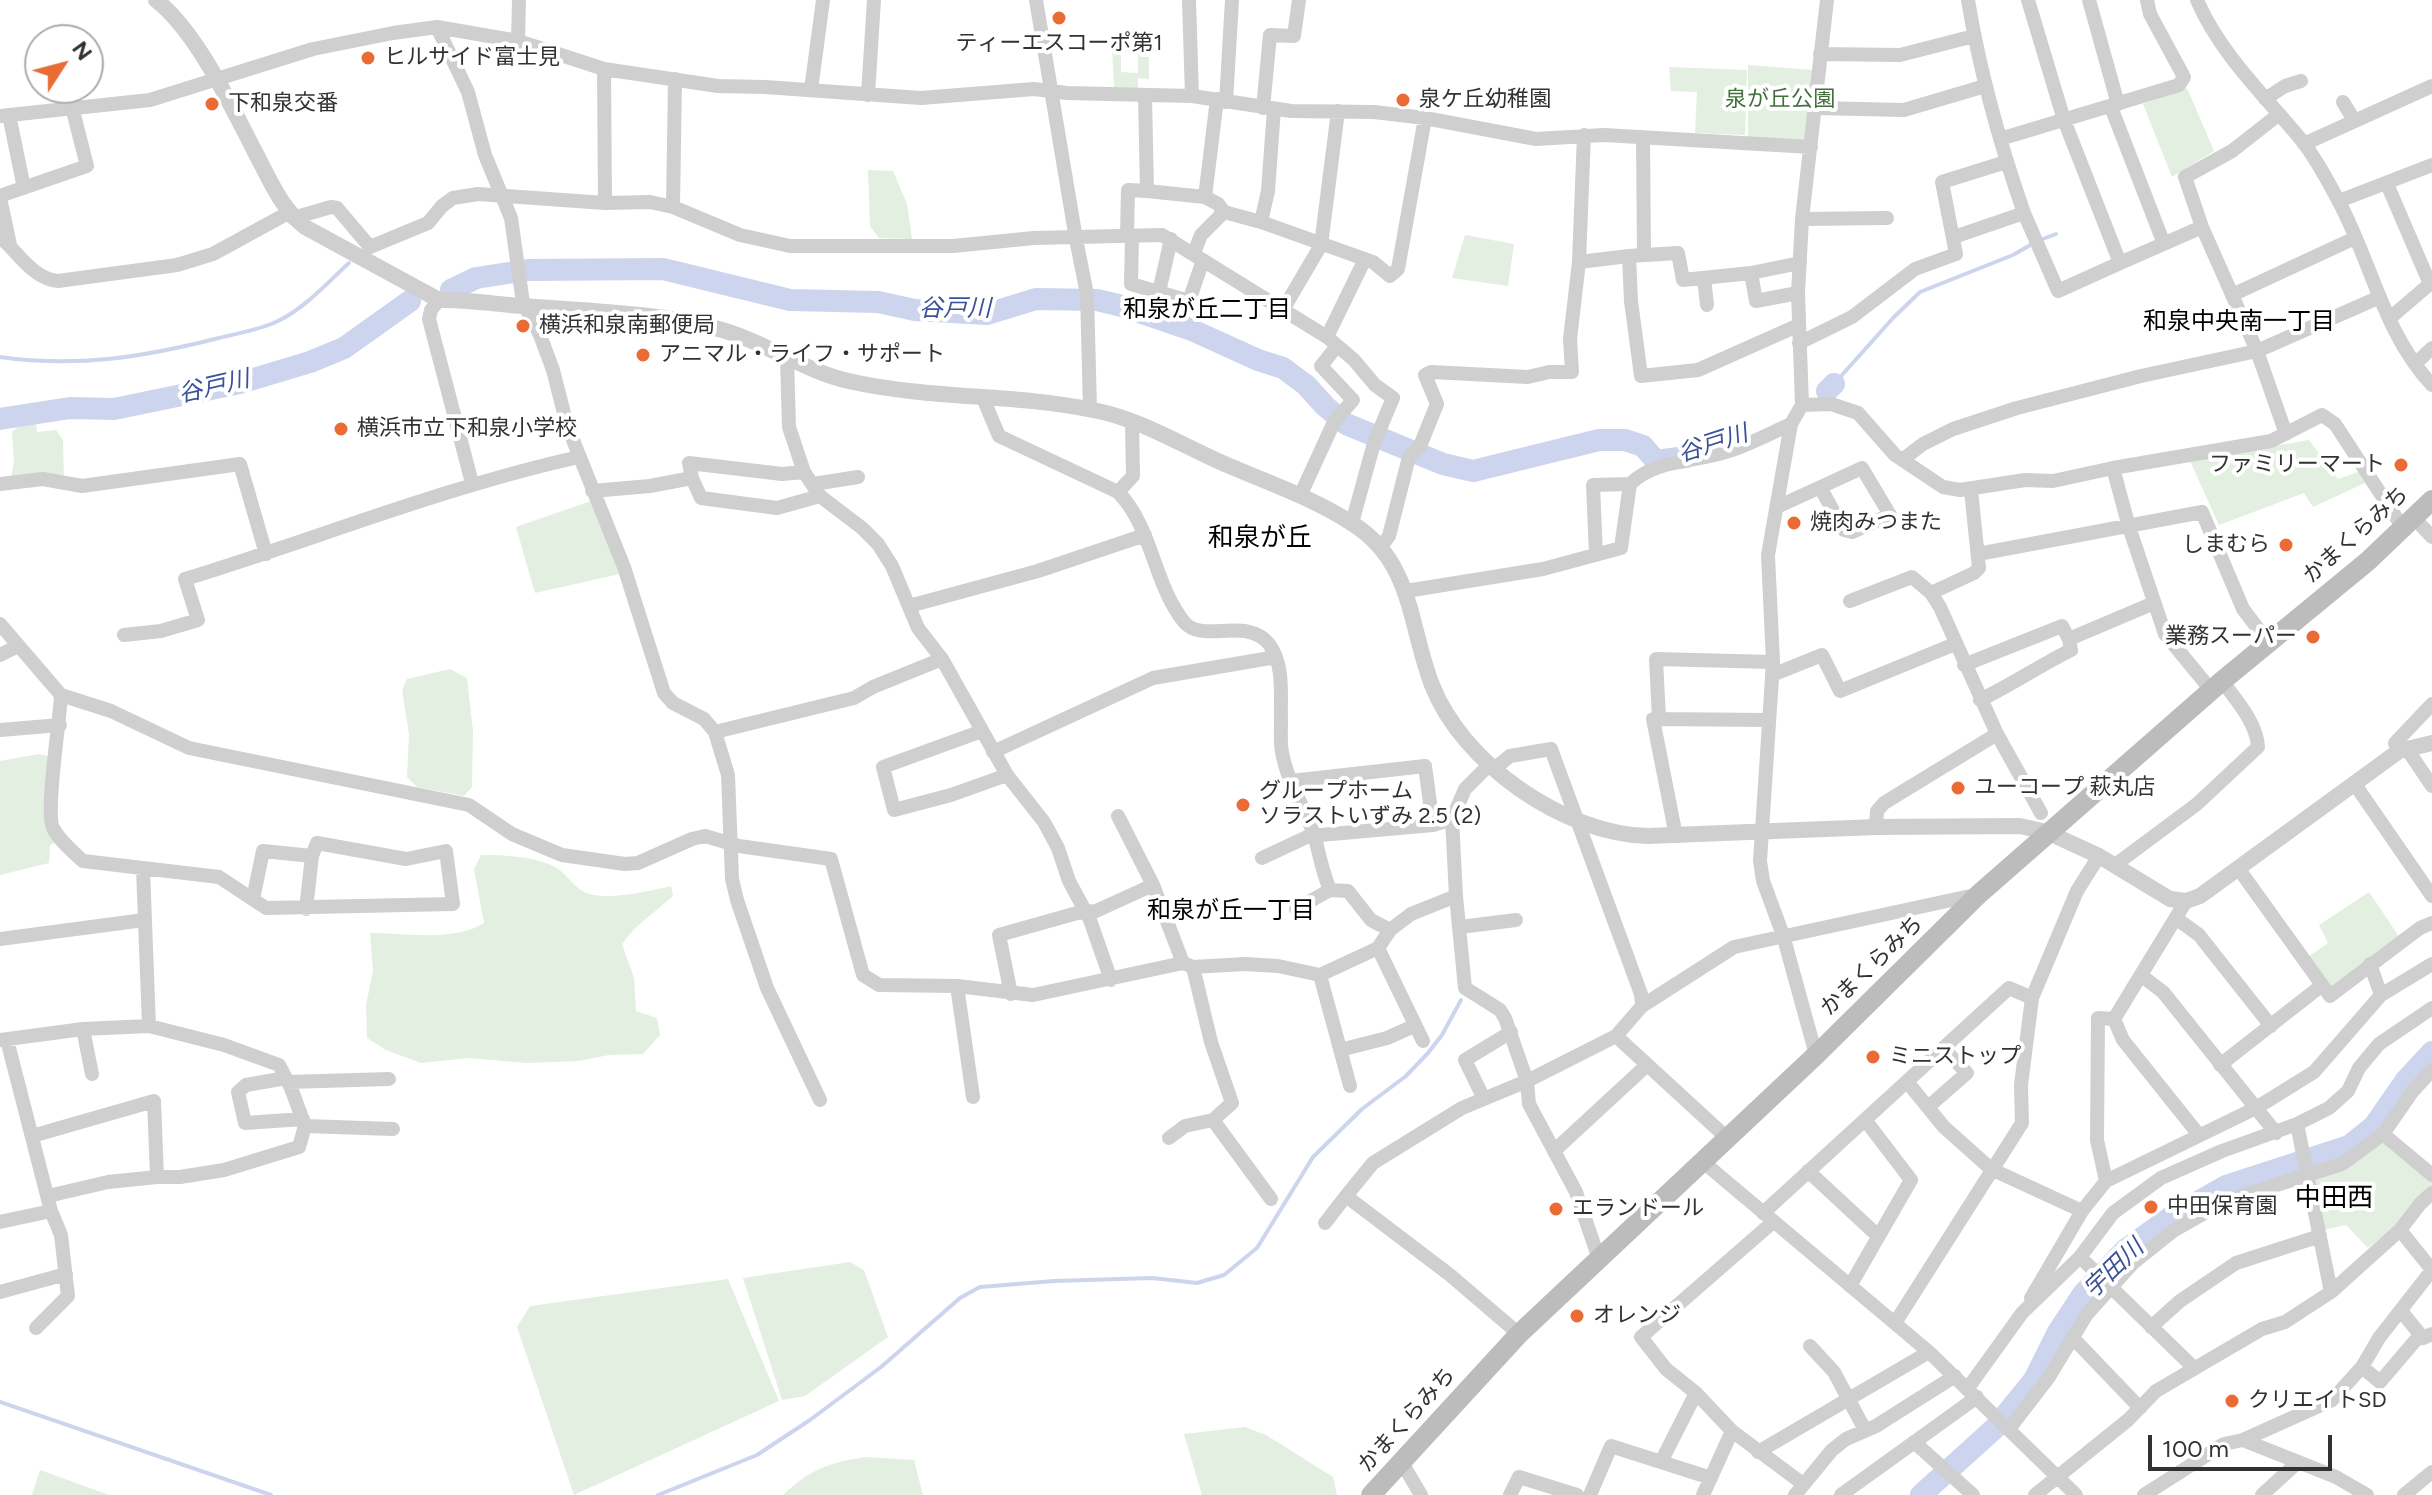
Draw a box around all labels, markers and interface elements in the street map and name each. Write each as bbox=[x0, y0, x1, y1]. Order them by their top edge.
marker: ティーエスコーポ第1 bbox=[1050, 9, 1068, 27]
north arrow bbox=[24, 24, 104, 104]
place label: ティーエスコーポ第1 bbox=[955, 31, 1163, 57]
text: N bbox=[66, 36, 98, 66]
place label: ヒルサイド富士見 bbox=[384, 45, 560, 71]
marker: ヒルサイド富士見 bbox=[359, 49, 377, 67]
place label: 泉ケ丘幼稚園 bbox=[1419, 87, 1551, 113]
park label: 泉が丘公園 bbox=[1725, 87, 1835, 113]
place label: 下和泉交番 bbox=[228, 91, 338, 117]
marker: 泉ケ丘幼稚園 bbox=[1394, 91, 1412, 109]
marker: 下和泉交番 bbox=[203, 95, 221, 113]
water label: 谷戸川 bbox=[919, 295, 991, 323]
district label: 和泉が丘二丁目 bbox=[1123, 296, 1291, 324]
district label: 和泉中央南一丁目 bbox=[2143, 308, 2335, 336]
place label: 横浜和泉南郵便局 bbox=[539, 313, 715, 339]
marker: 横浜和泉南郵便局 bbox=[514, 317, 532, 335]
place label: アニマル・ライフ・サポート bbox=[659, 342, 945, 368]
marker: アニマル・ライフ・サポート bbox=[634, 346, 652, 364]
water label: 谷戸川 bbox=[176, 365, 252, 409]
place label: 横浜市立下和泉小学校 bbox=[357, 416, 577, 442]
water label: 谷戸川 bbox=[1674, 419, 1752, 469]
marker: 横浜市立下和泉小学校 bbox=[332, 420, 350, 438]
place label: ファミリーマート bbox=[2209, 452, 2385, 478]
marker: ファミリーマート bbox=[2392, 456, 2410, 474]
street label: かまくらみち bbox=[2298, 481, 2414, 589]
place label: 焼肉みつまた bbox=[1810, 510, 1942, 536]
marker: 焼肉みつまた bbox=[1785, 514, 1803, 532]
district label: 和泉が丘 bbox=[1208, 522, 1312, 554]
place label: しまむら bbox=[2182, 532, 2270, 558]
marker: しまむら bbox=[2277, 536, 2295, 554]
place label: 業務スーパー bbox=[2165, 624, 2297, 650]
marker: 業務スーパー bbox=[2304, 628, 2322, 646]
place label: ユーコープ 萩丸店 bbox=[1974, 775, 2155, 801]
place label: グループホーム ソラストいずみ 2.5 (2) bbox=[1259, 779, 1481, 830]
marker: ユーコープ 萩丸店 bbox=[1949, 779, 1967, 797]
marker: グループホーム ソラストいずみ 2.5 (2) bbox=[1234, 796, 1252, 814]
district label: 和泉が丘一丁目 bbox=[1147, 897, 1315, 925]
street label: かまくらみち bbox=[1815, 911, 1929, 1021]
place label: ミニストップ bbox=[1889, 1044, 2021, 1070]
marker: ミニストップ bbox=[1864, 1048, 1882, 1066]
district label: 中田西 bbox=[2295, 1182, 2373, 1214]
place label: 中田保育園 bbox=[2167, 1194, 2277, 1220]
place label: エランドール bbox=[1572, 1196, 1704, 1222]
marker: 中田保育園 bbox=[2142, 1198, 2160, 1216]
marker: エランドール bbox=[1547, 1200, 1565, 1218]
water label: 宇田川 bbox=[2078, 1234, 2150, 1304]
place label: オレンジ bbox=[1593, 1303, 1681, 1329]
marker: オレンジ bbox=[1568, 1307, 1586, 1325]
street label: かまくらみち bbox=[1353, 1362, 1461, 1478]
place label: クリエイトSD bbox=[2248, 1388, 2387, 1414]
marker: クリエイトSD bbox=[2223, 1392, 2241, 1410]
scale bar bbox=[2152, 1419, 2336, 1469]
text: 100 m bbox=[2162, 1434, 2229, 1463]

